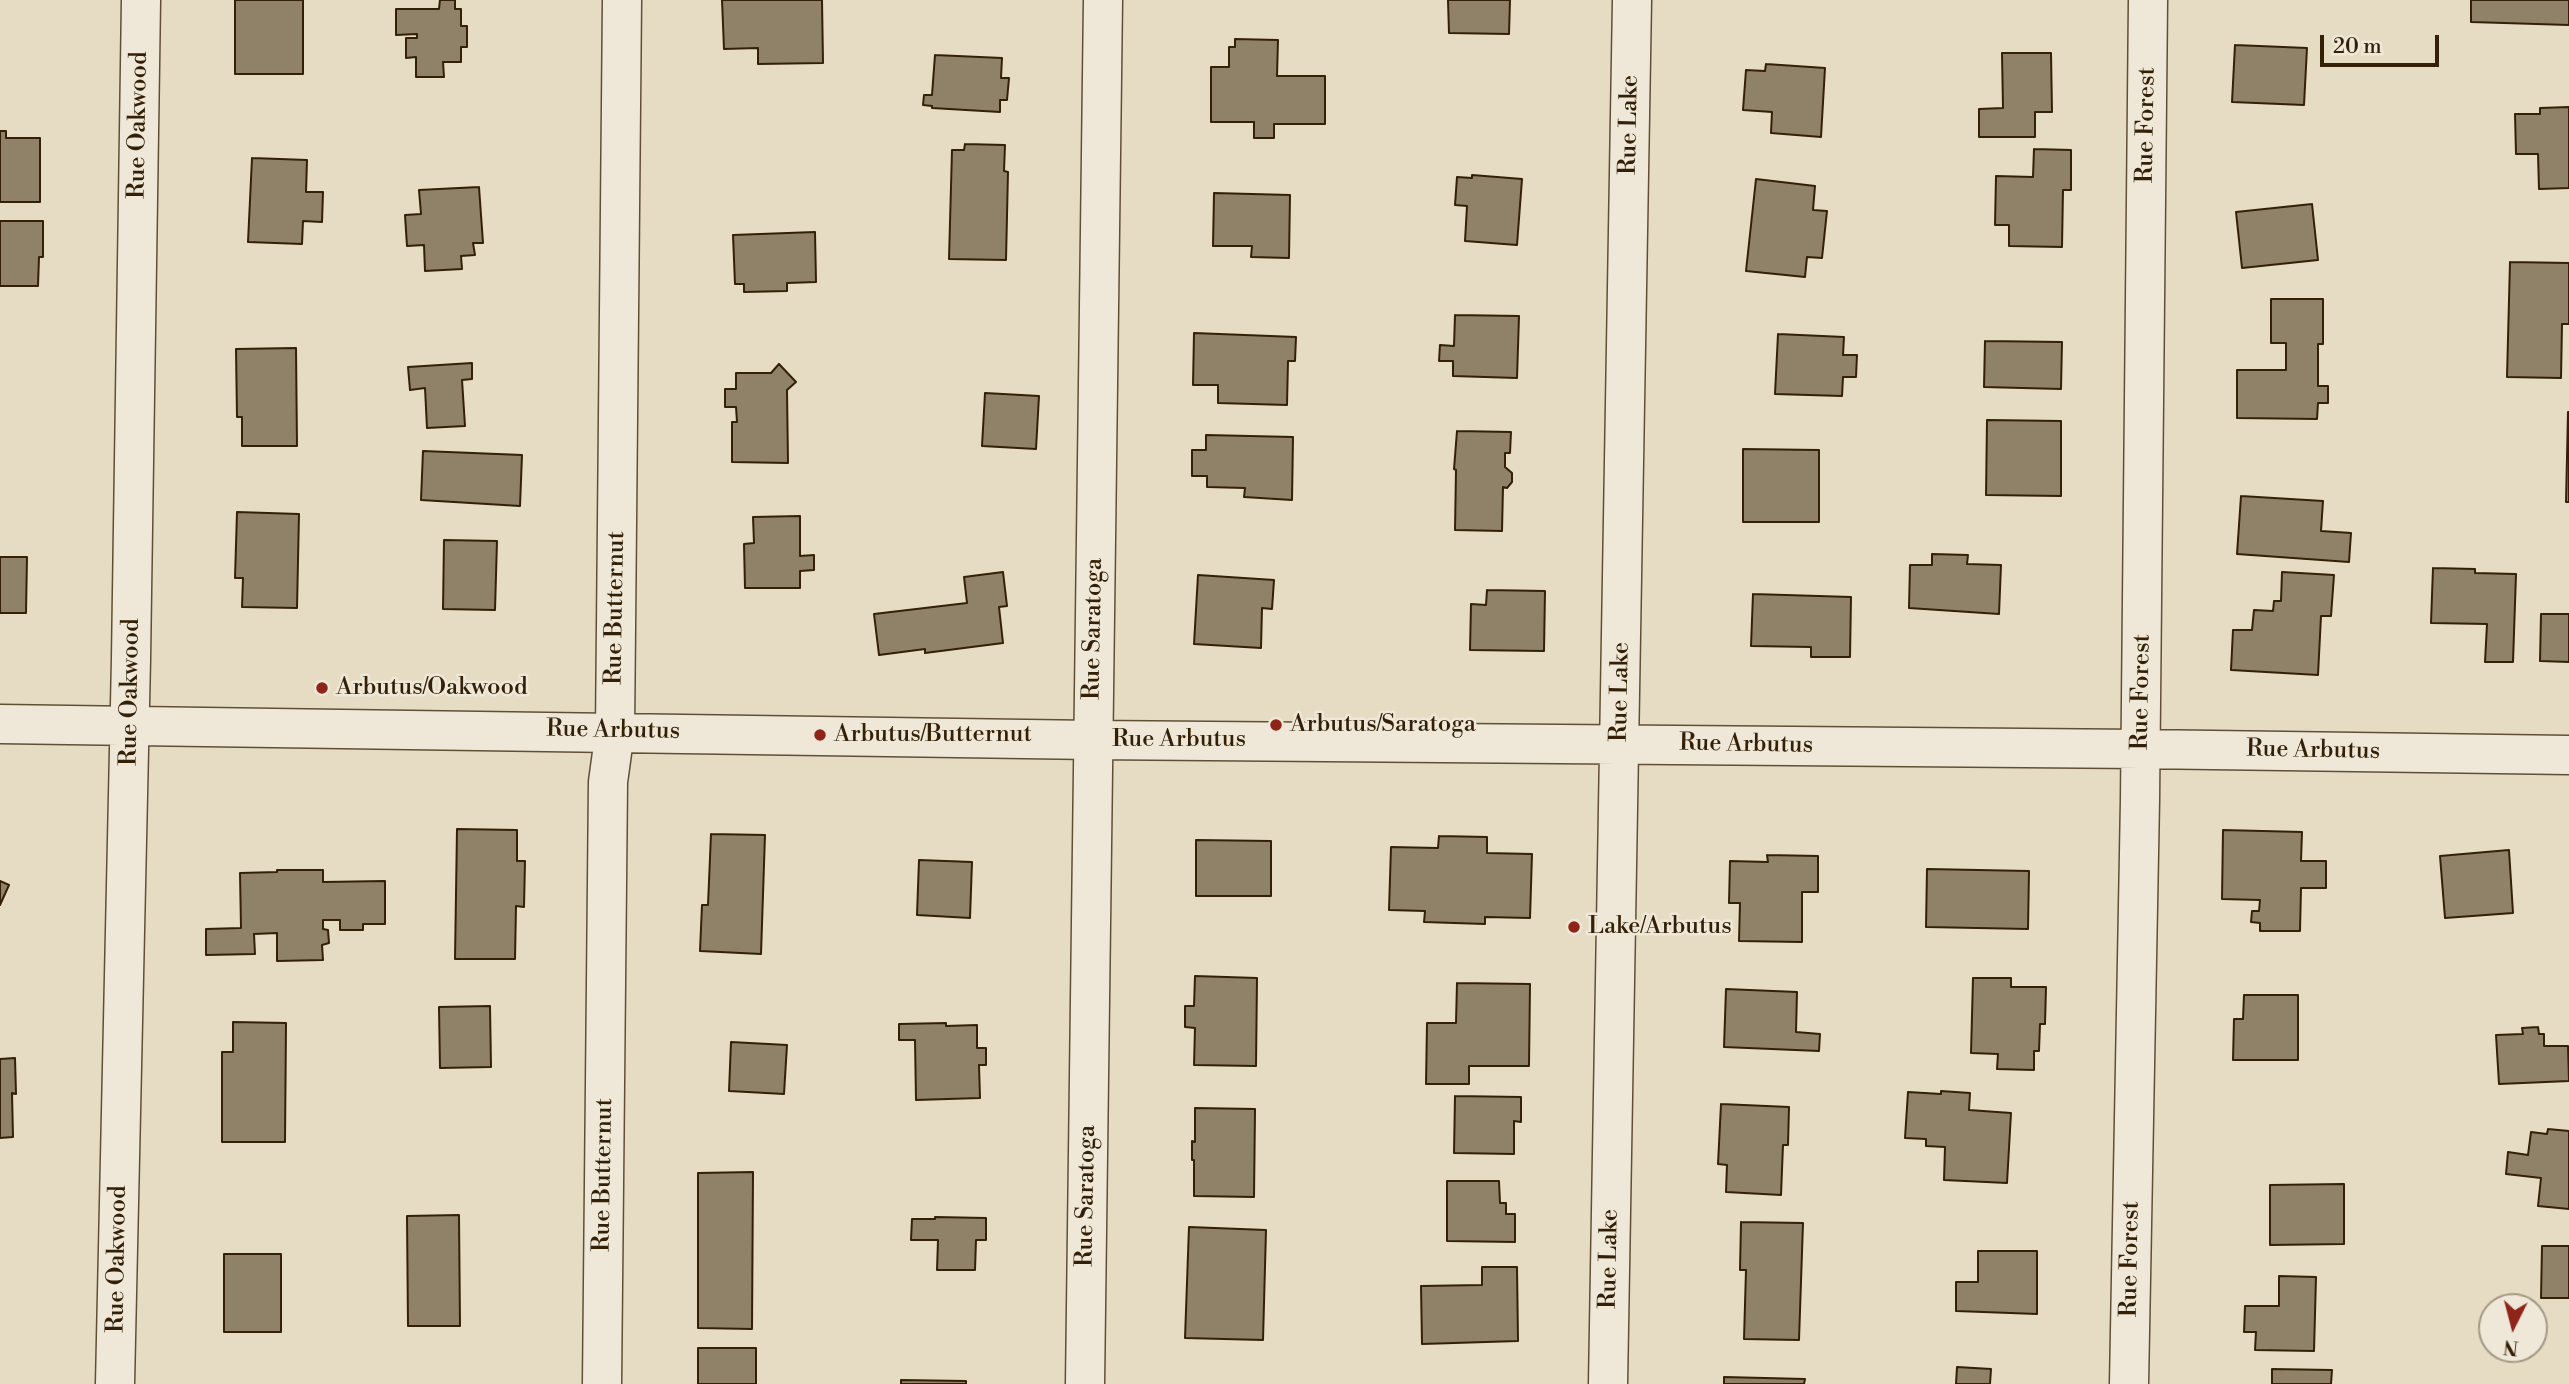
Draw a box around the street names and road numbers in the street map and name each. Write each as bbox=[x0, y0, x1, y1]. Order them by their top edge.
street label: Rue Oakwood bbox=[123, 51, 155, 199]
street label: Rue Forest bbox=[2132, 67, 2162, 183]
street label: Rue Lake bbox=[1615, 75, 1645, 175]
street label: Rue Butternut bbox=[600, 531, 632, 685]
street label: Rue Saratoga bbox=[1078, 558, 1110, 700]
street label: Rue Oakwood bbox=[115, 618, 147, 766]
street label: Rue Forest bbox=[2127, 634, 2157, 750]
street label: Rue Lake bbox=[1606, 642, 1636, 742]
street label: Rue Arbutus bbox=[546, 715, 680, 747]
street label: Rue Arbutus bbox=[1112, 726, 1246, 754]
street label: Rue Arbutus bbox=[1679, 729, 1813, 761]
street label: Rue Arbutus bbox=[2246, 735, 2380, 767]
street label: Rue Butternut bbox=[588, 1098, 620, 1252]
street label: Rue Saratoga bbox=[1071, 1125, 1103, 1267]
street label: Rue Oakwood bbox=[102, 1185, 134, 1333]
street label: Rue Forest bbox=[2116, 1201, 2146, 1317]
street label: Rue Lake bbox=[1595, 1209, 1625, 1309]

